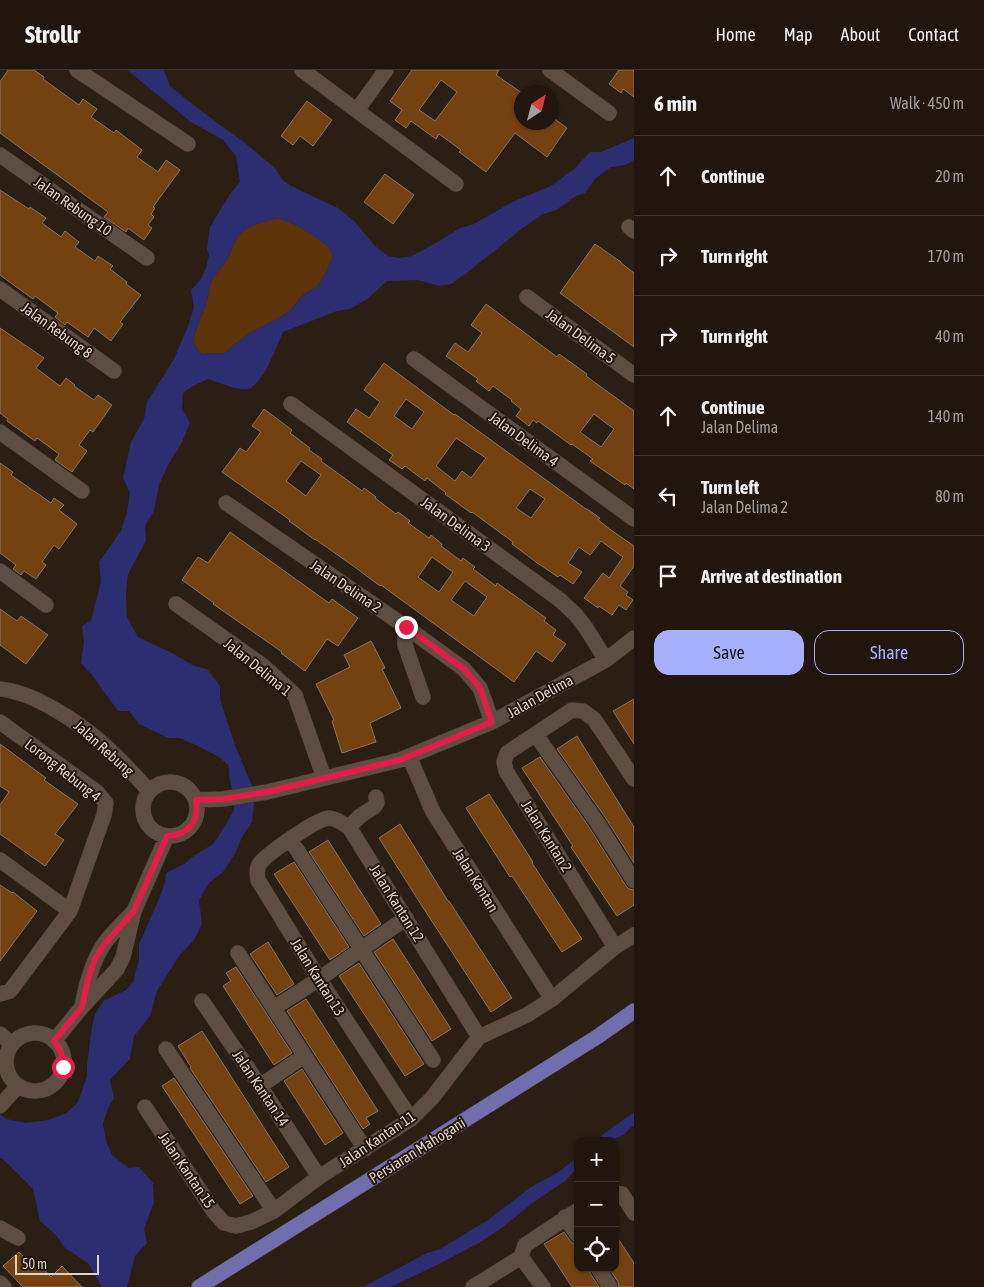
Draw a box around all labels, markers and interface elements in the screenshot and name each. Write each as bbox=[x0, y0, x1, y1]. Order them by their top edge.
text: Strollr bbox=[25, 21, 80, 48]
text: Home bbox=[716, 24, 756, 45]
text: Map bbox=[784, 24, 813, 45]
text: About bbox=[841, 24, 880, 45]
text: Contact bbox=[908, 24, 959, 45]
north arrow bbox=[514, 85, 559, 130]
text: 6 min bbox=[654, 91, 697, 115]
text: Walk · 450 m bbox=[890, 94, 964, 112]
icon: ahead bbox=[654, 162, 682, 190]
text: Continue bbox=[701, 165, 765, 187]
text: 20 m bbox=[935, 167, 964, 185]
street label: Jalan Rebung 10 bbox=[31, 173, 115, 239]
icon: right bbox=[654, 242, 682, 270]
text: Turn right bbox=[701, 245, 768, 267]
text: 170 m bbox=[928, 247, 964, 265]
street label: Jalan Rebung 8 bbox=[18, 299, 96, 361]
street label: Jalan Delima 5 bbox=[543, 305, 619, 367]
icon: right bbox=[654, 322, 682, 350]
text: Turn right bbox=[701, 325, 768, 347]
text: 40 m bbox=[935, 327, 964, 345]
text: Continue bbox=[701, 396, 765, 418]
icon: ahead bbox=[654, 402, 682, 430]
text: 140 m bbox=[928, 407, 964, 425]
street label: Jalan Delima 4 bbox=[486, 408, 562, 470]
text: Jalan Delima bbox=[701, 418, 778, 436]
text: Turn left bbox=[701, 476, 759, 498]
icon: left bbox=[654, 482, 682, 510]
text: 80 m bbox=[935, 487, 964, 505]
street label: Jalan Delima 3 bbox=[418, 493, 494, 555]
text: Jalan Delima 2 bbox=[701, 498, 788, 516]
street label: Jalan Delima 2 bbox=[307, 556, 385, 616]
icon: arrive bbox=[654, 562, 682, 590]
text: Arrive at destination bbox=[701, 565, 842, 587]
route end bbox=[395, 616, 418, 639]
button: Save bbox=[654, 630, 804, 675]
button: Share bbox=[814, 630, 964, 675]
street label: Jalan Delima 1 bbox=[221, 635, 295, 699]
street label: Jalan Delima bbox=[504, 671, 576, 721]
street label: Jalan Rebung bbox=[71, 717, 138, 780]
street label: Lorong Rebung 4 bbox=[22, 735, 104, 805]
street label: Jalan Kantan 2 bbox=[518, 797, 576, 875]
street label: Jalan Kantan bbox=[450, 845, 502, 915]
street label: Jalan Kantan 12 bbox=[366, 861, 428, 945]
street label: Jalan Kantan 13 bbox=[287, 935, 349, 1019]
street label: Jalan Kantan 14 bbox=[229, 1047, 293, 1129]
route start bbox=[52, 1056, 75, 1079]
street label: Jalan Kantan 11 bbox=[336, 1107, 418, 1171]
street label: Persiaran Mahogani bbox=[366, 1114, 468, 1186]
street label: Jalan Kantan 15 bbox=[155, 1129, 219, 1211]
map controls bbox=[574, 1137, 619, 1272]
button: + bbox=[574, 1137, 619, 1182]
button: − bbox=[574, 1182, 619, 1227]
button: locate bbox=[574, 1227, 619, 1272]
scale bar bbox=[15, 1252, 99, 1275]
text: 50 m bbox=[22, 1256, 47, 1272]

